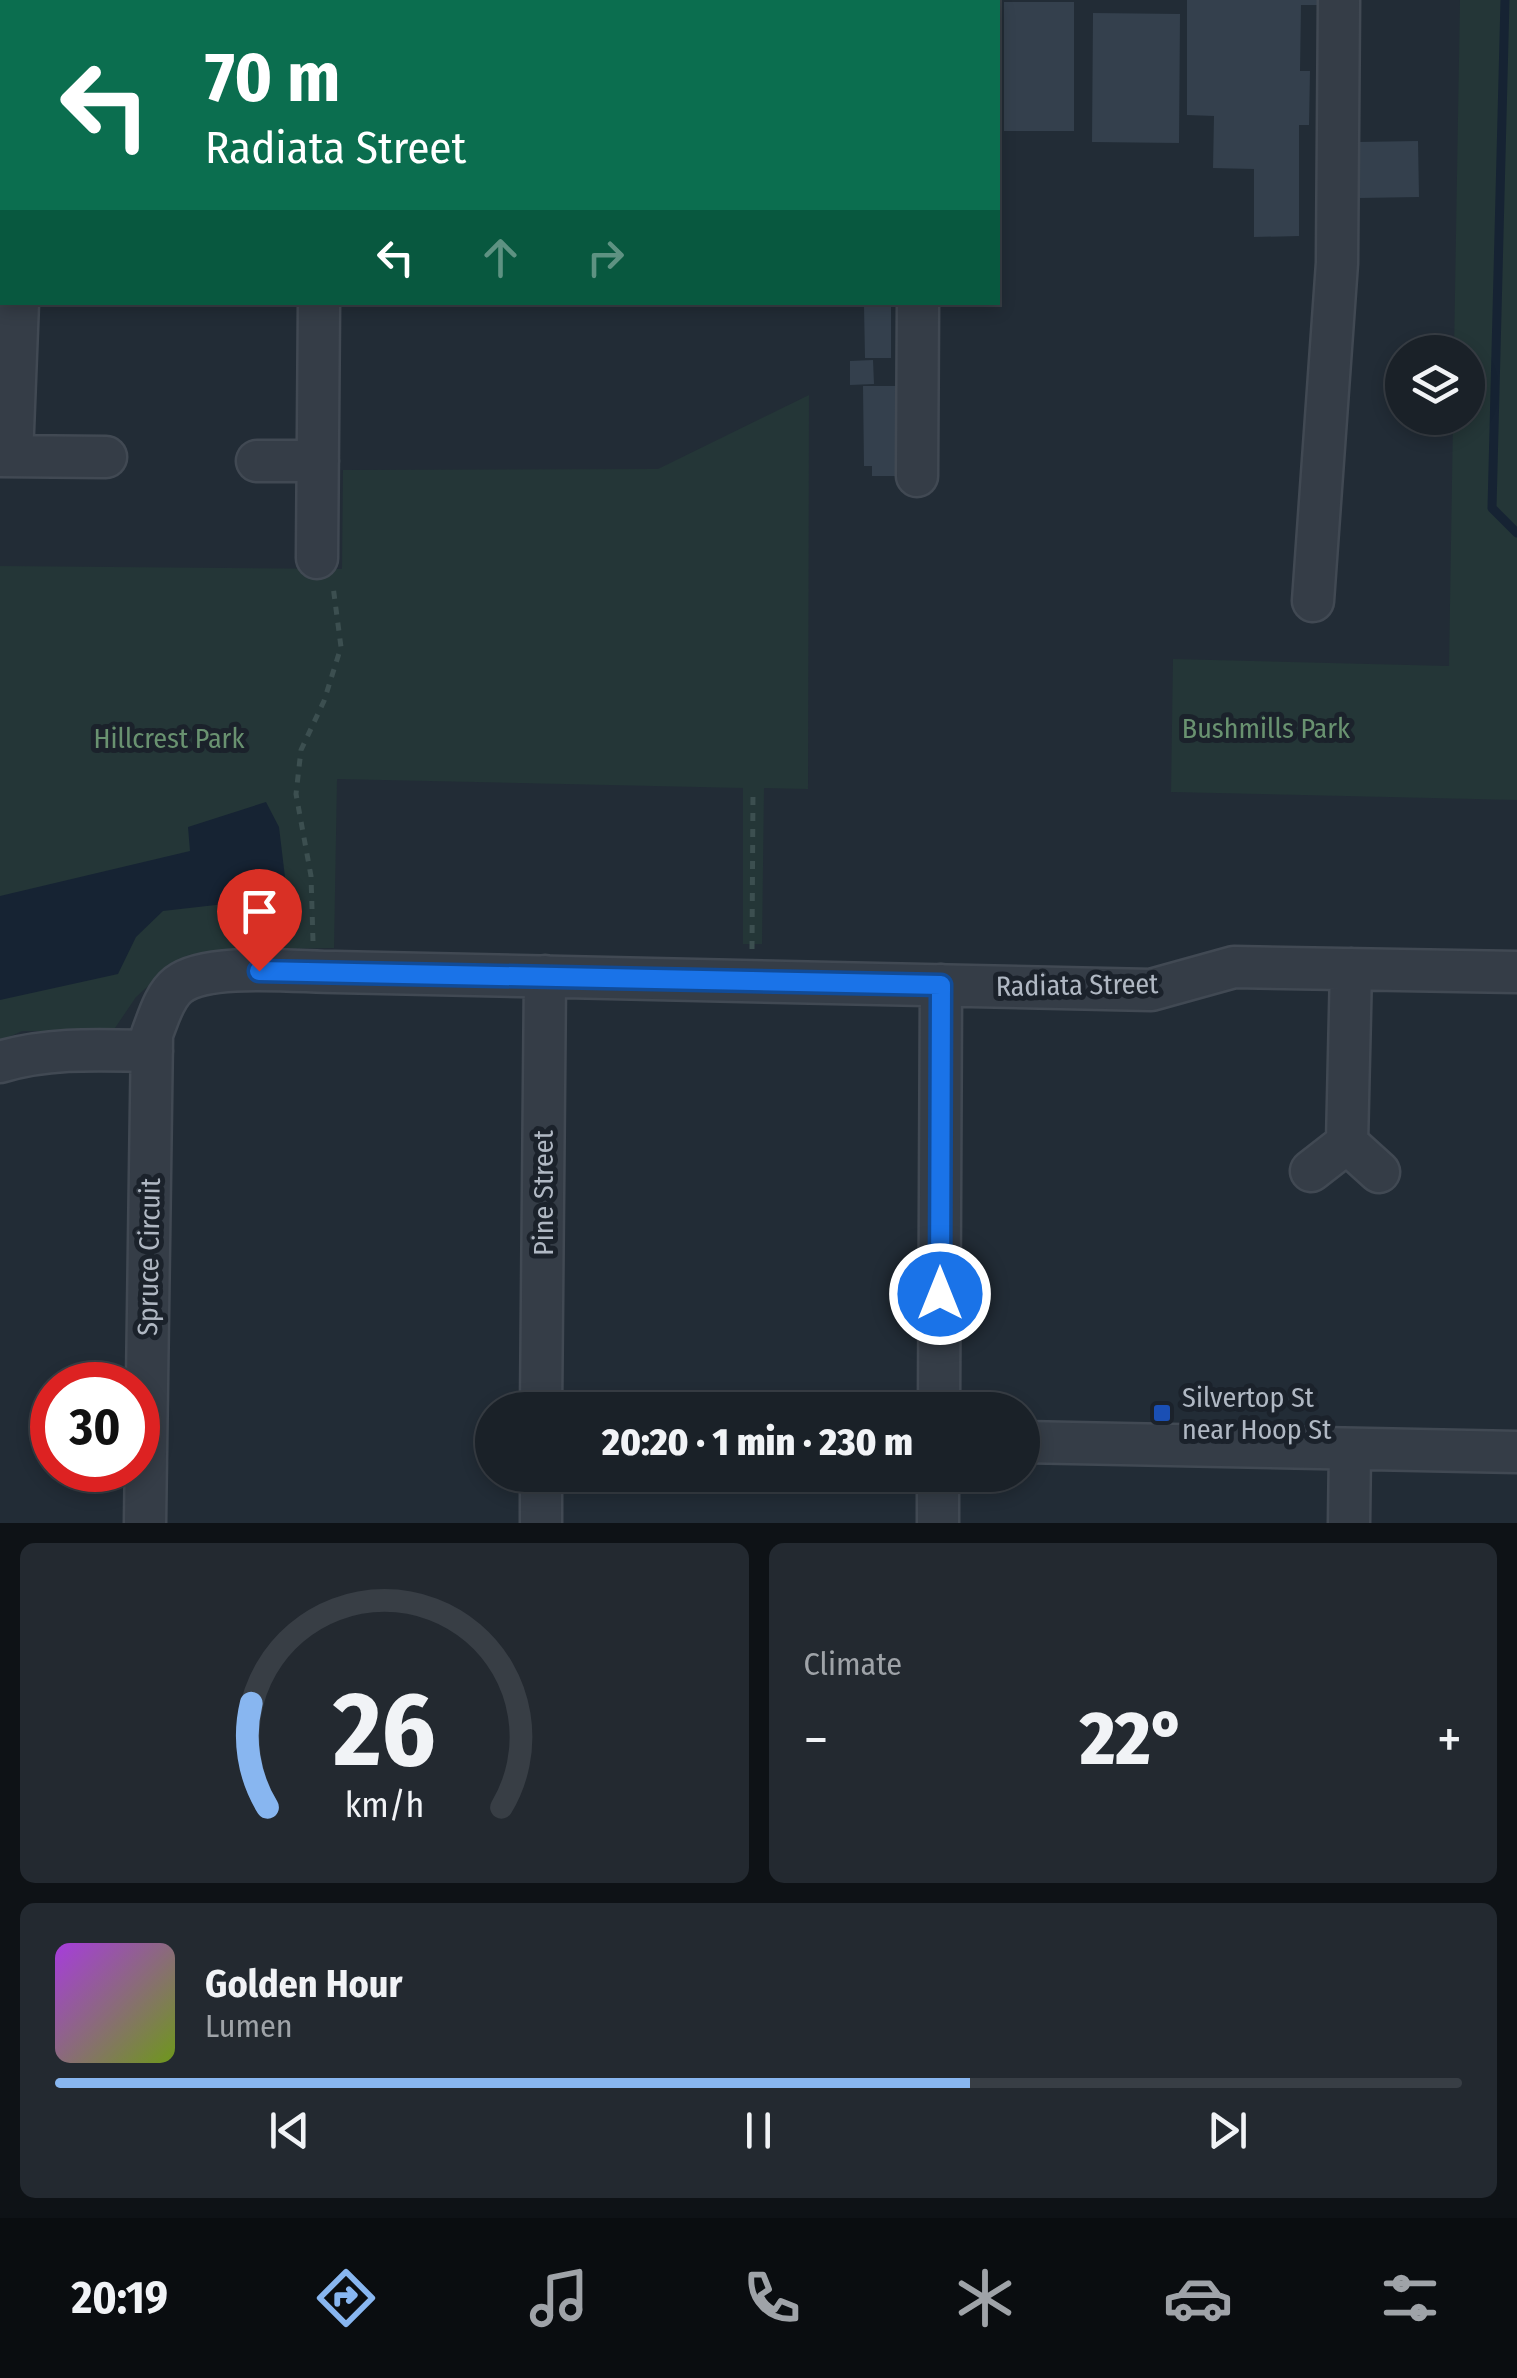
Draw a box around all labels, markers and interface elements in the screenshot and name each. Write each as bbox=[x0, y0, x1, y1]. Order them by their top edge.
text: 70 m bbox=[205, 36, 340, 120]
icon: left bbox=[40, 40, 170, 170]
text: Radiata Street bbox=[205, 121, 466, 175]
icon: left bbox=[368, 230, 423, 285]
icon: ahead bbox=[473, 230, 528, 285]
icon: right bbox=[578, 230, 633, 285]
map controls bbox=[1385, 335, 1485, 435]
button: layers bbox=[1385, 335, 1485, 435]
park label: Bushmills Park bbox=[1182, 712, 1351, 745]
park label: Hillcrest Park bbox=[94, 722, 245, 755]
pin bbox=[217, 869, 302, 972]
icon: arrive bbox=[232, 884, 287, 939]
street label: Radiata Street bbox=[995, 967, 1159, 1003]
street label: Pine Street bbox=[527, 1129, 560, 1256]
street label: Spruce Circuit bbox=[131, 1177, 167, 1336]
position arrow bbox=[888, 1242, 992, 1346]
speed limit sign: 30 bbox=[30, 1362, 160, 1492]
place label: Silvertop St near Hoop St bbox=[1182, 1381, 1332, 1446]
marker: Silvertop St near Hoop St bbox=[1151, 1402, 1173, 1424]
text: 20:20 · 1 min · 230 m bbox=[602, 1419, 913, 1465]
text: Climate bbox=[804, 1645, 902, 1683]
text: 26 bbox=[332, 1668, 436, 1793]
text: 22° bbox=[1080, 1694, 1185, 1784]
text: − bbox=[804, 1707, 828, 1773]
text: + bbox=[1437, 1707, 1462, 1773]
text: km/h bbox=[344, 1784, 424, 1826]
text: Golden Hour bbox=[205, 1961, 403, 2007]
text: Lumen bbox=[205, 2007, 293, 2045]
icon: previous bbox=[262, 2103, 317, 2158]
icon: pause bbox=[731, 2103, 786, 2158]
icon: next bbox=[1200, 2103, 1255, 2158]
icon: directions bbox=[311, 2263, 381, 2333]
icon: music bbox=[524, 2263, 594, 2333]
icon: phone bbox=[737, 2263, 807, 2333]
icon: climate bbox=[950, 2263, 1020, 2333]
icon: car bbox=[1163, 2263, 1233, 2333]
icon: filters bbox=[1375, 2263, 1445, 2333]
text: 20:19 bbox=[71, 2271, 168, 2325]

